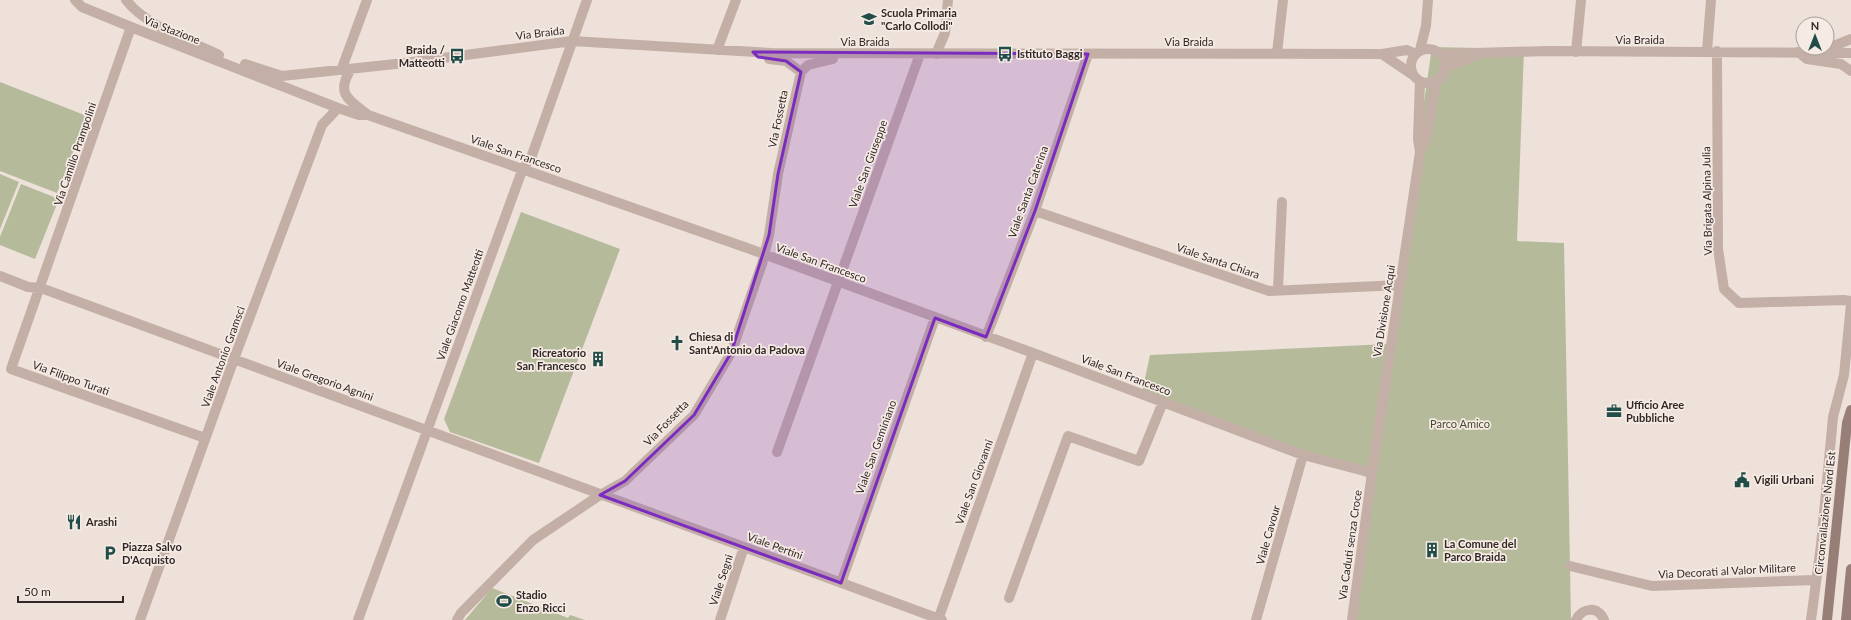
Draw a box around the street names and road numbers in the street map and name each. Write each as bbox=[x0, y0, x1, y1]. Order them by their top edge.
street label: Via Stazione bbox=[142, 13, 202, 46]
street label: Via Braida bbox=[515, 23, 565, 42]
street label: Via Braida bbox=[1615, 33, 1665, 46]
street label: Via Braida bbox=[840, 35, 890, 48]
street label: Via Braida bbox=[1164, 35, 1214, 48]
street label: Via Fossetta bbox=[765, 89, 790, 149]
street label: Via Camillo Prampolini bbox=[51, 100, 98, 207]
street label: Viale San Giuseppe bbox=[846, 118, 890, 210]
street label: Viale San Francesco bbox=[469, 132, 563, 175]
street label: Viale Santa Caterina bbox=[1005, 144, 1050, 240]
street label: Via Brigata Alpina Julia bbox=[1699, 146, 1714, 256]
street label: Viale San Francesco bbox=[774, 240, 868, 285]
street label: Viale Santa Chiara bbox=[1175, 240, 1262, 281]
street label: Viale Giacomo Matteotti bbox=[433, 247, 486, 362]
street label: Via Divisione Acqui bbox=[1370, 264, 1397, 358]
street label: Viale Antonio Gramsci bbox=[198, 304, 247, 409]
street label: Viale San Francesco bbox=[1079, 351, 1173, 398]
street label: Viale Gregorio Agnini bbox=[275, 356, 376, 403]
street label: Via Filippo Turati bbox=[31, 358, 112, 398]
street label: Via Fossetta bbox=[641, 397, 691, 448]
street label: Viale San Geminiano bbox=[852, 398, 899, 496]
street label: Viale San Giovanni bbox=[952, 437, 995, 526]
street label: Circonvallazione Nord Est bbox=[1812, 451, 1837, 575]
street label: Via Caduti senza Croce bbox=[1335, 489, 1364, 601]
street label: Viale Cavour bbox=[1253, 504, 1282, 566]
street label: Viale Pertini bbox=[745, 529, 805, 562]
street label: Viale Segni bbox=[706, 552, 735, 607]
street label: Via Decorati al Valor Militare bbox=[1658, 560, 1796, 581]

